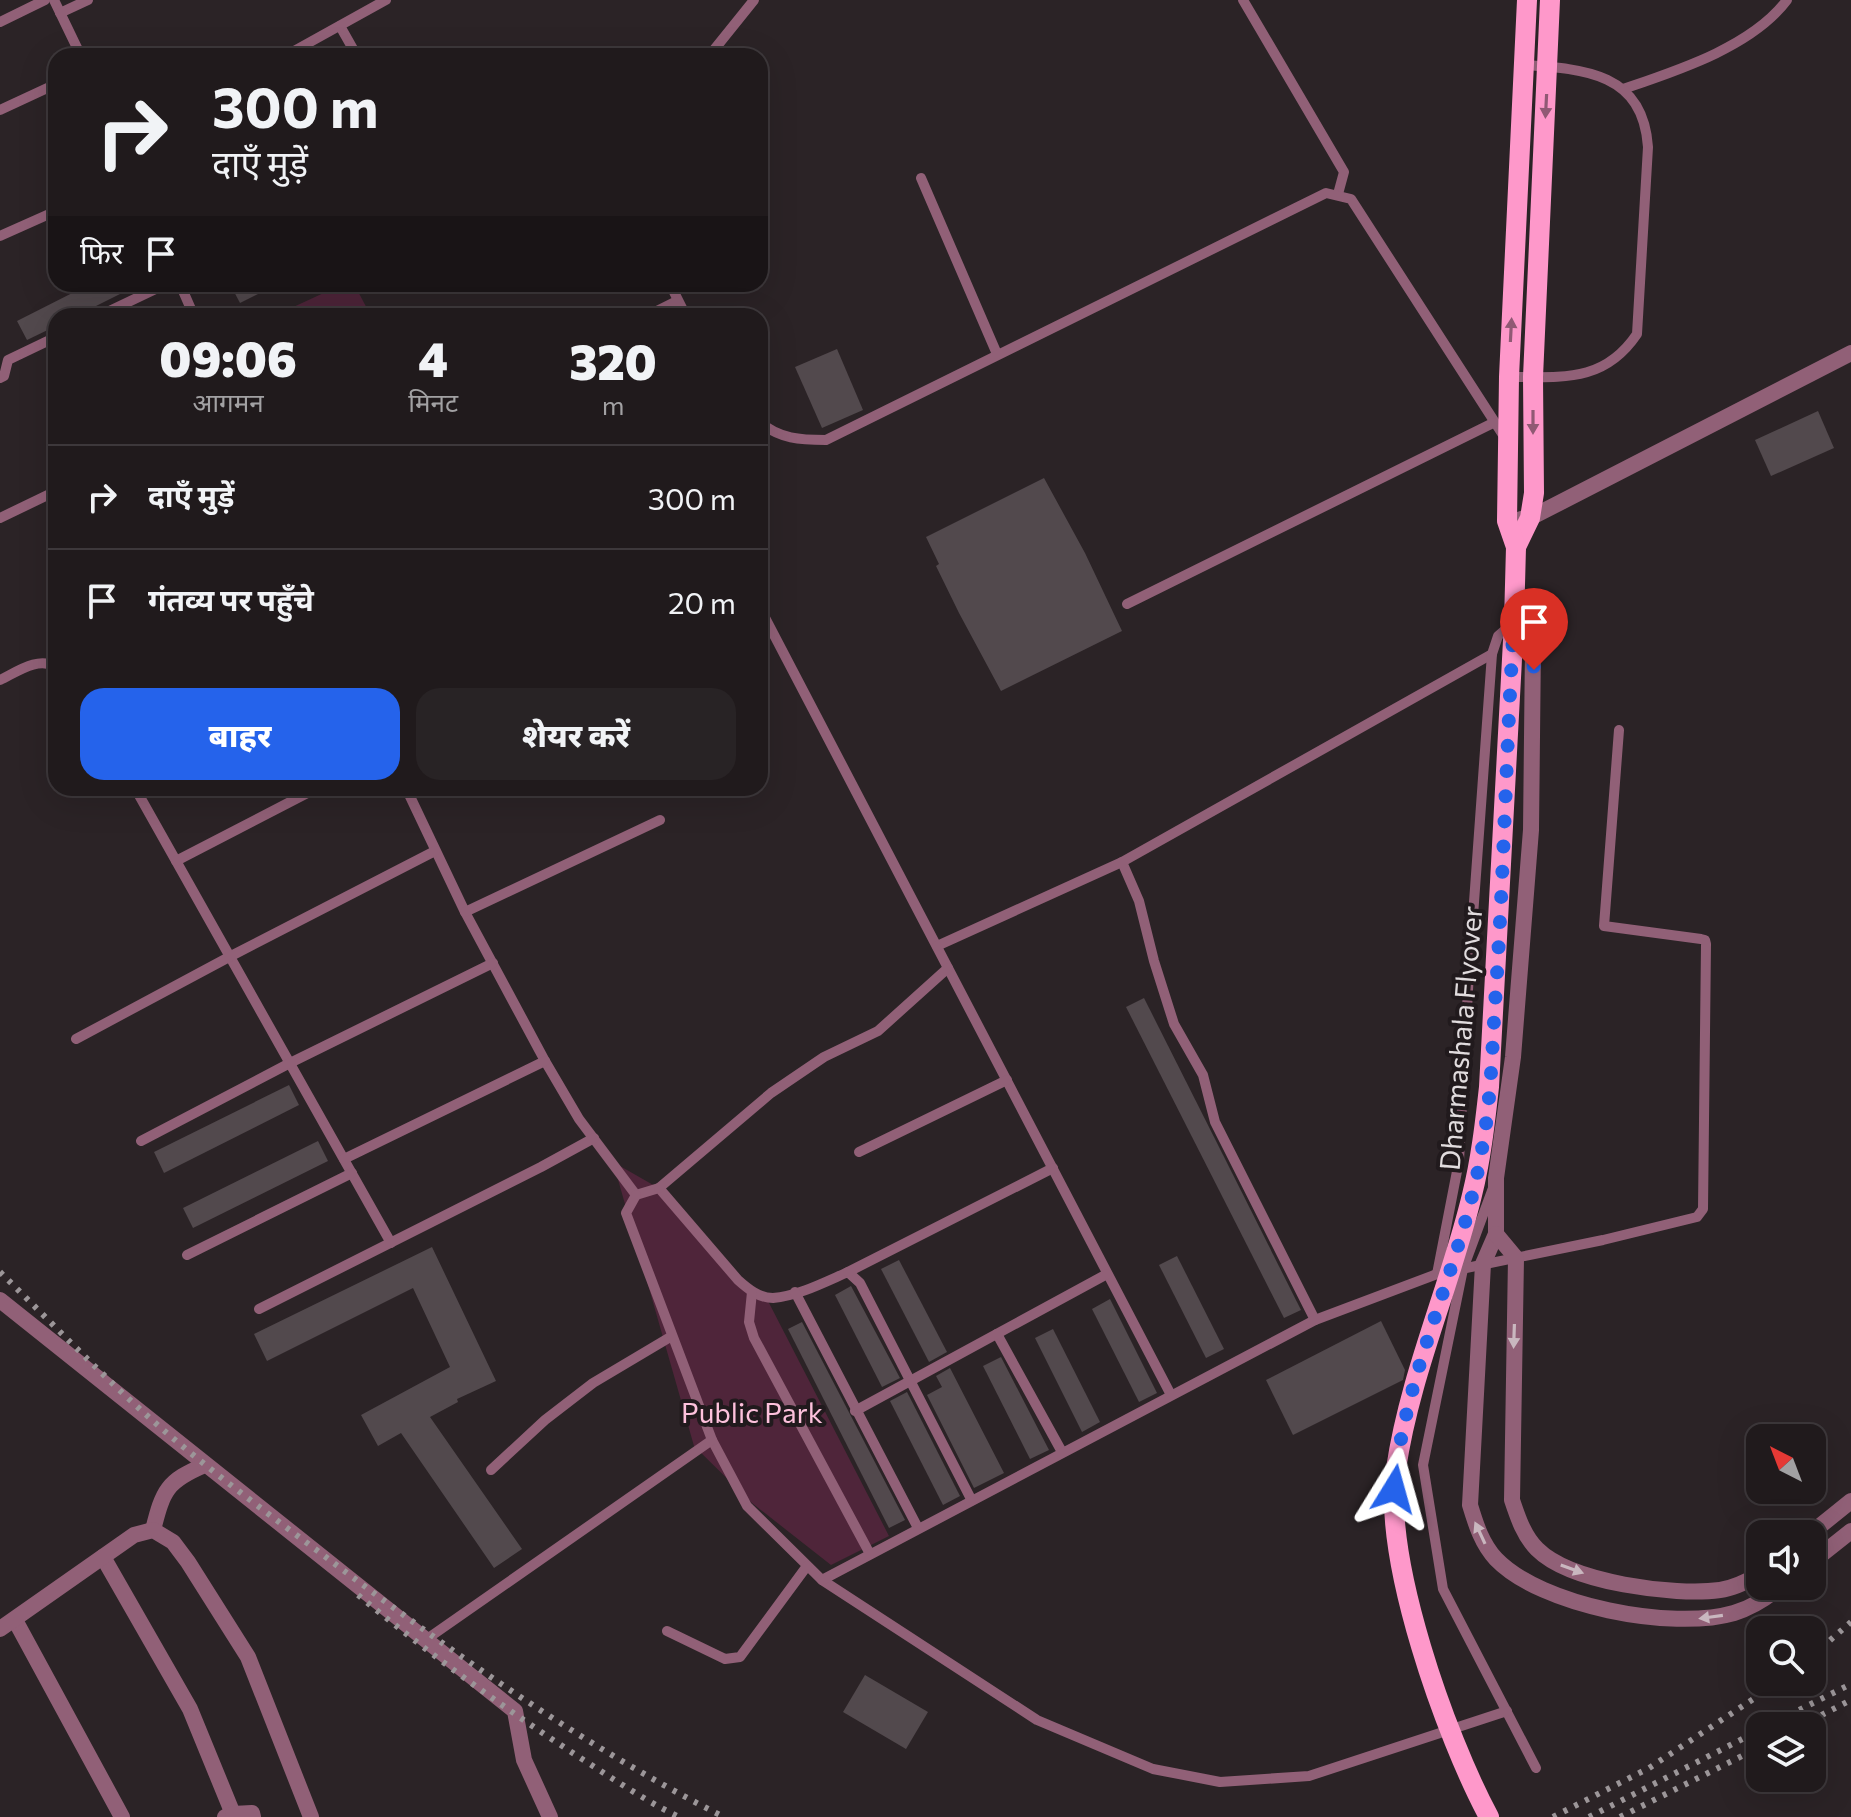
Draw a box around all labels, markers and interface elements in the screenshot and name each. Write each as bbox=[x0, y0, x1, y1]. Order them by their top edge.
text: 300 m bbox=[212, 71, 379, 140]
icon: right bbox=[80, 80, 184, 184]
one-way arrow bbox=[1539, 94, 1552, 119]
text: दाएँ मुड़ें bbox=[212, 140, 308, 184]
icon: arrive bbox=[139, 232, 183, 276]
text: फिर bbox=[80, 233, 123, 270]
one-way arrow bbox=[1505, 317, 1518, 342]
text: 09:06 bbox=[159, 328, 297, 387]
text: 4 bbox=[418, 328, 448, 387]
text: 320 bbox=[569, 331, 657, 390]
text: आगमन bbox=[192, 386, 264, 417]
text: मिनट bbox=[408, 386, 458, 417]
text: m bbox=[602, 389, 624, 420]
one-way arrow bbox=[1527, 410, 1539, 435]
icon: right bbox=[80, 475, 124, 519]
text: दाएँ मुड़ें bbox=[148, 476, 234, 513]
text: 300 m bbox=[648, 479, 736, 516]
icon: arrive bbox=[80, 579, 124, 623]
text: गंतव्य पर पहुँचे bbox=[148, 580, 314, 617]
text: 20 m bbox=[668, 583, 736, 620]
pin bbox=[1500, 588, 1568, 670]
icon: arrive bbox=[1512, 600, 1556, 644]
button: बाहर bbox=[80, 688, 400, 780]
button: शेयर करें bbox=[416, 688, 736, 780]
street label: Dharmashala Flyover bbox=[1432, 904, 1488, 1172]
one-way arrow bbox=[1508, 1324, 1521, 1349]
park label: Public Park bbox=[681, 1395, 823, 1429]
north arrow bbox=[1746, 1424, 1826, 1504]
map controls bbox=[1746, 1424, 1826, 1792]
position arrow bbox=[1352, 1447, 1436, 1531]
button: sound bbox=[1746, 1520, 1826, 1600]
one-way arrow bbox=[1473, 1521, 1487, 1544]
one-way arrow bbox=[1560, 1563, 1584, 1575]
one-way arrow bbox=[1698, 1611, 1723, 1624]
button: search bbox=[1746, 1616, 1826, 1696]
button: layers bbox=[1746, 1712, 1826, 1792]

